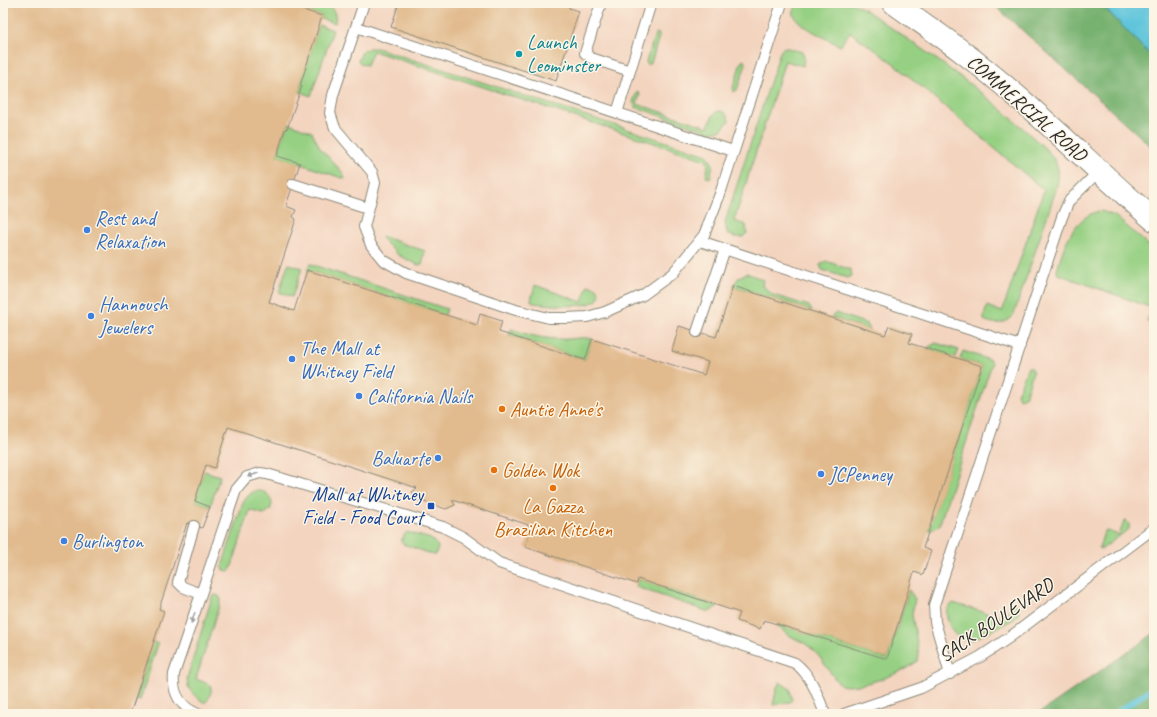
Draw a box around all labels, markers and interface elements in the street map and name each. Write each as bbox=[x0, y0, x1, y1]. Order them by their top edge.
place label: Launch Leominster bbox=[527, 30, 602, 78]
marker: Launch Leominster bbox=[514, 49, 524, 59]
street label: COMMERCIAL ROAD bbox=[962, 49, 1093, 168]
place label: Rest and Relaxation bbox=[95, 206, 166, 254]
marker: Rest and Relaxation bbox=[82, 225, 92, 235]
place label: Hannoush Jewelers bbox=[98, 292, 169, 340]
marker: Hannoush Jewelers bbox=[86, 311, 96, 321]
place label: The Mall at Whitney Field bbox=[300, 336, 395, 384]
marker: The Mall at Whitney Field bbox=[287, 354, 297, 364]
place label: California Nails bbox=[367, 384, 474, 409]
marker: California Nails bbox=[354, 391, 364, 401]
place label: Auntie Anne's bbox=[510, 397, 604, 422]
marker: Auntie Anne's bbox=[497, 404, 507, 414]
place label: Baluarte bbox=[372, 446, 431, 471]
marker: Baluarte bbox=[433, 453, 443, 463]
place label: Golden Wok bbox=[502, 458, 581, 483]
place label: JCPenney bbox=[828, 462, 894, 487]
marker: Golden Wok bbox=[489, 465, 499, 475]
marker: JCPenney bbox=[816, 469, 826, 479]
one-way arrow bbox=[247, 473, 259, 479]
place label: Mall at Whitney Field - Food Court bbox=[303, 482, 426, 530]
marker: La Gazza Brazilian Kitchen bbox=[548, 483, 558, 493]
place label: La Gazza Brazilian Kitchen bbox=[494, 494, 613, 542]
marker: Mall at Whitney Field - Food Court bbox=[426, 501, 436, 511]
place label: Burlington bbox=[72, 529, 144, 554]
marker: Burlington bbox=[59, 536, 69, 546]
street label: SACK BOULEVARD bbox=[933, 571, 1060, 668]
one-way arrow bbox=[190, 612, 196, 624]

